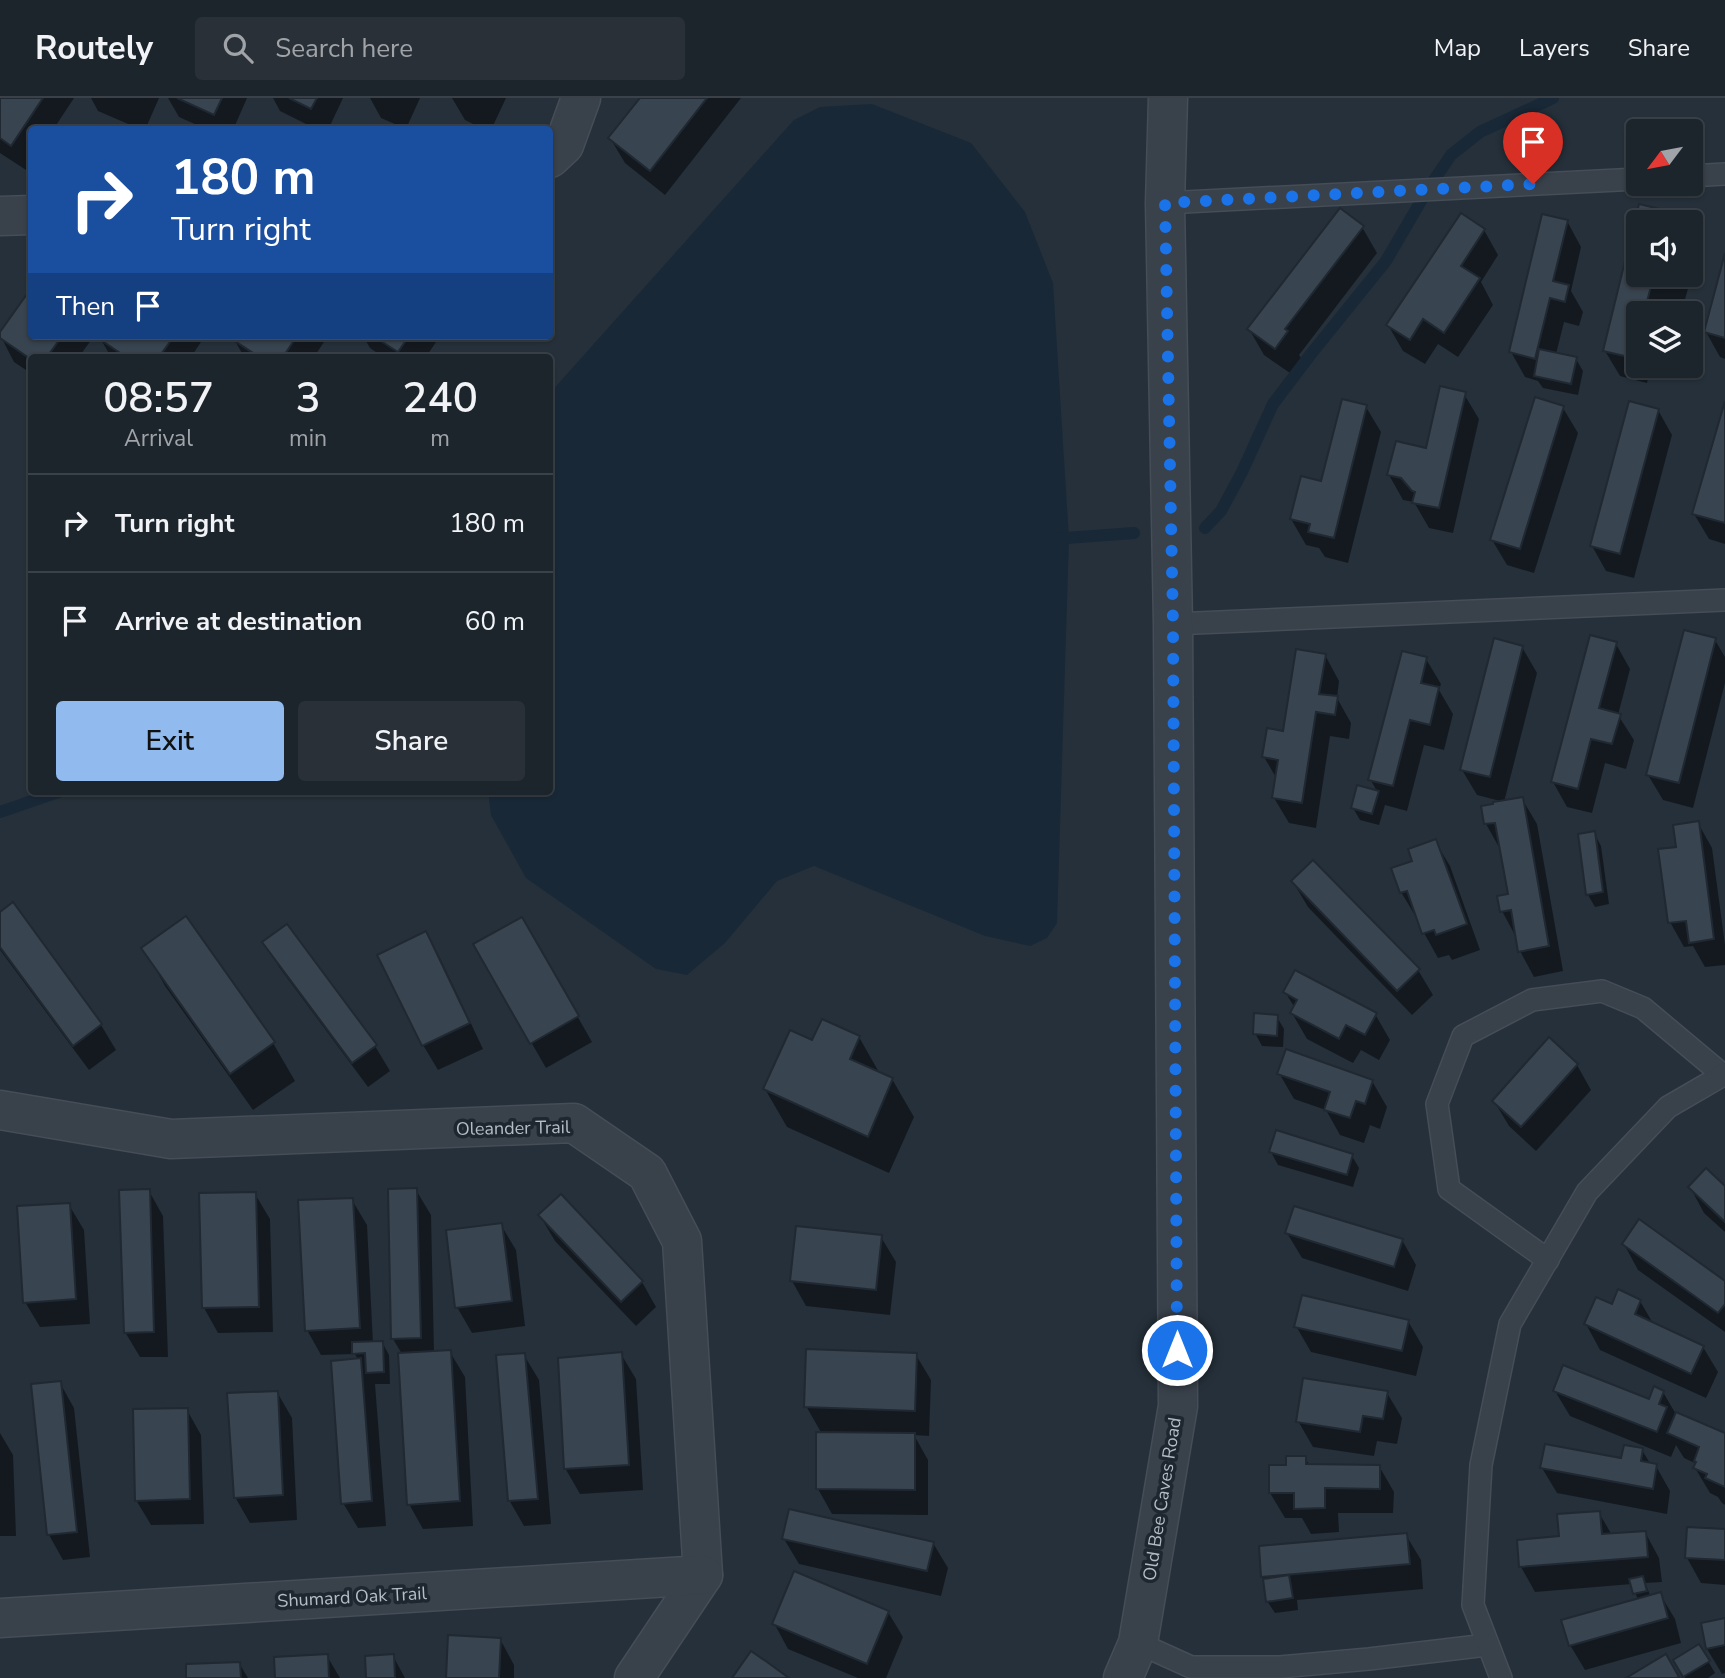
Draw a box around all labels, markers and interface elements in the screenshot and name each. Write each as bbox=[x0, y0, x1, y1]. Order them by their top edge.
search box bbox=[195, 17, 685, 80]
text: Routely bbox=[35, 26, 153, 71]
icon: search bbox=[219, 29, 257, 67]
text: Search here bbox=[275, 31, 413, 66]
text: Map bbox=[1434, 32, 1481, 64]
text: Layers bbox=[1519, 32, 1590, 64]
text: Share bbox=[1628, 32, 1690, 64]
pin bbox=[1503, 112, 1563, 184]
north arrow bbox=[1626, 119, 1703, 196]
map controls bbox=[1626, 119, 1703, 378]
icon: arrive bbox=[1514, 123, 1552, 161]
text: 180 m bbox=[171, 144, 315, 211]
icon: right bbox=[56, 154, 147, 245]
text: Turn right bbox=[171, 208, 311, 251]
button: sound bbox=[1626, 210, 1703, 287]
icon: arrive bbox=[129, 287, 167, 325]
text: Then bbox=[56, 289, 115, 324]
button: layers bbox=[1626, 301, 1703, 378]
text: 08:57 bbox=[103, 370, 214, 427]
text: 3 bbox=[295, 370, 321, 427]
text: 240 bbox=[402, 370, 478, 427]
text: Arrival bbox=[124, 423, 193, 454]
text: min bbox=[289, 423, 327, 454]
text: m bbox=[430, 423, 450, 454]
icon: right bbox=[56, 504, 94, 542]
text: Turn right bbox=[115, 506, 234, 541]
text: 180 m bbox=[449, 506, 525, 541]
icon: arrive bbox=[56, 602, 94, 640]
text: Arrive at destination bbox=[115, 604, 362, 639]
text: 60 m bbox=[465, 604, 525, 639]
button: Exit bbox=[56, 701, 284, 781]
button: Share bbox=[298, 701, 525, 781]
street label: Oleander Trail bbox=[456, 1115, 571, 1141]
position arrow bbox=[1140, 1313, 1214, 1387]
street label: Old Bee Caves Road bbox=[1137, 1416, 1187, 1582]
street label: Shumard Oak Trail bbox=[277, 1581, 428, 1613]

